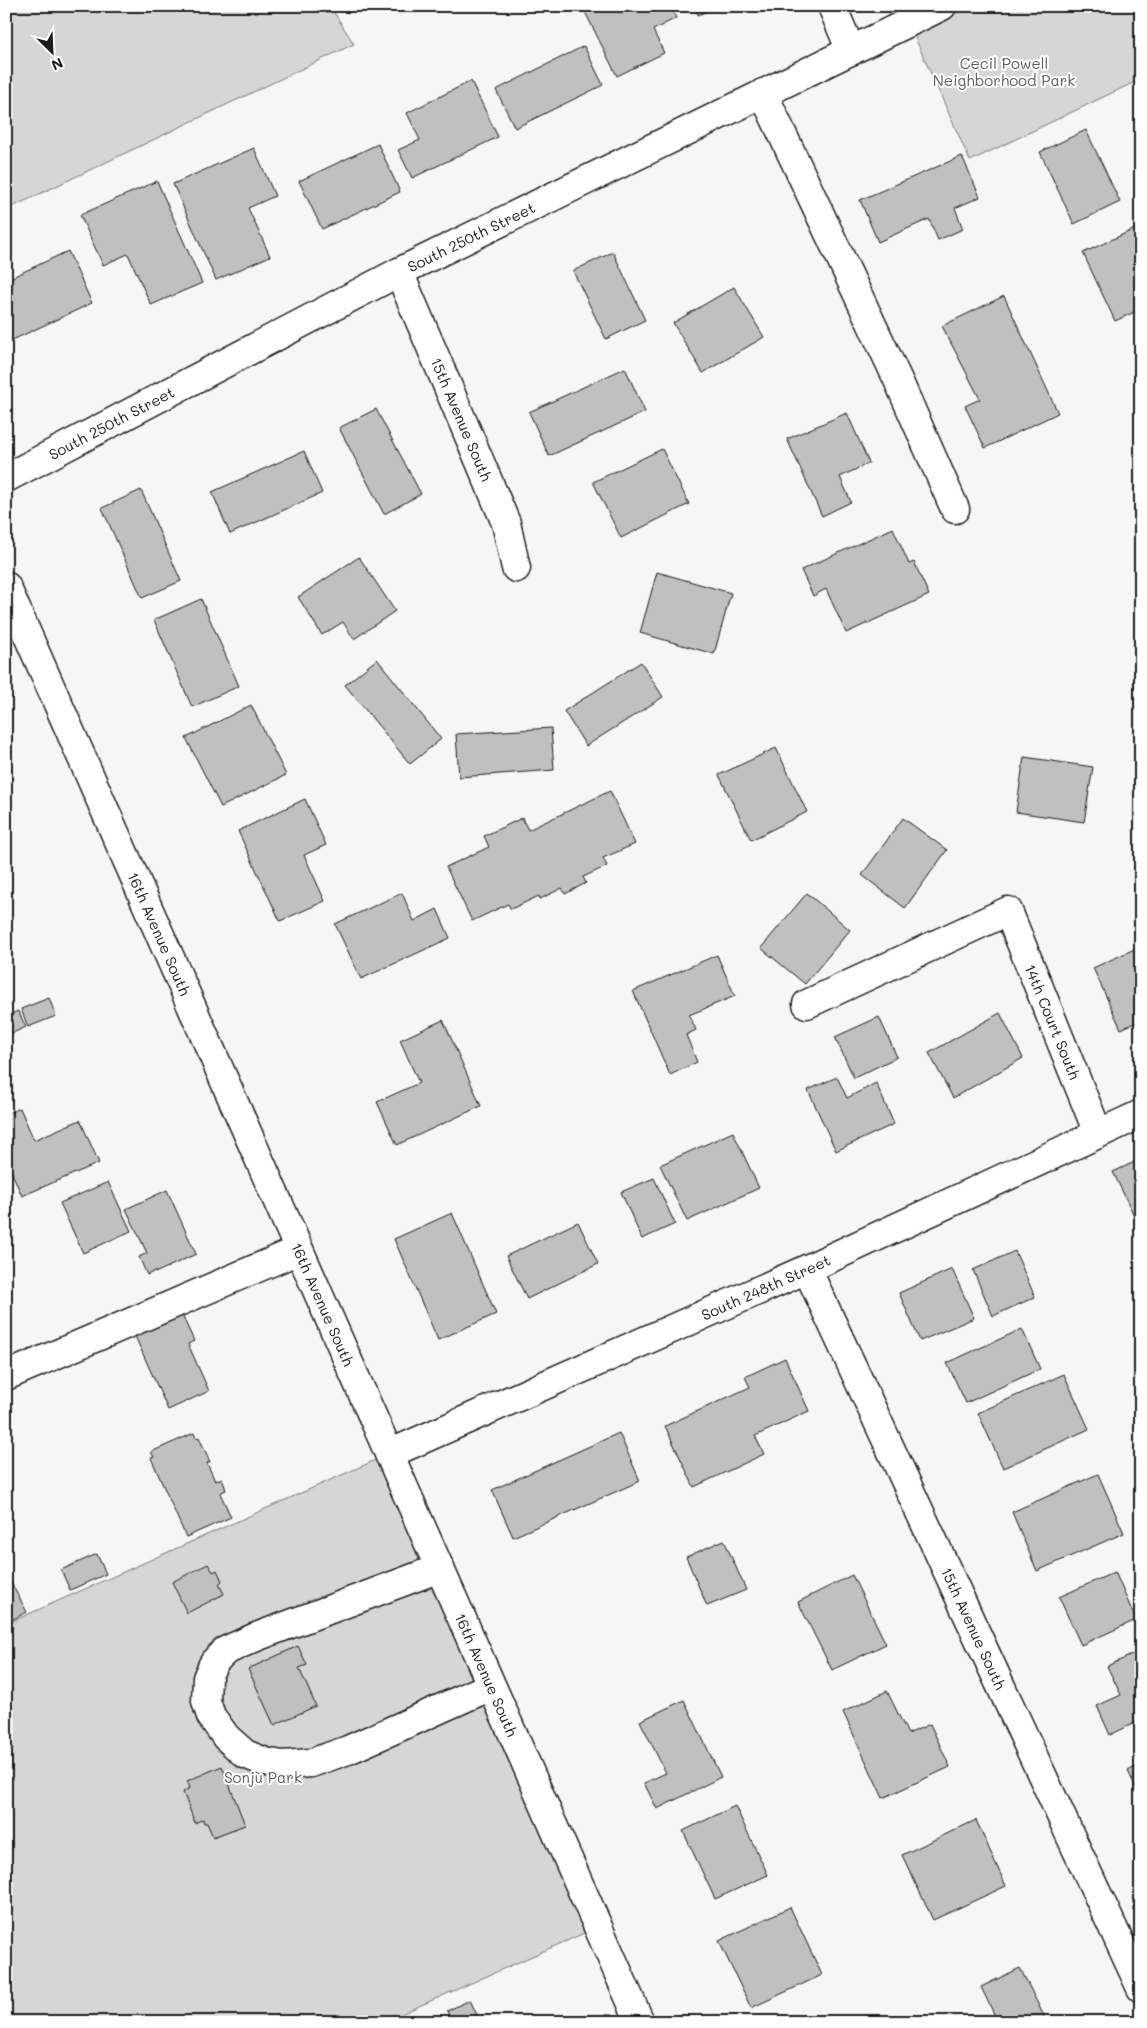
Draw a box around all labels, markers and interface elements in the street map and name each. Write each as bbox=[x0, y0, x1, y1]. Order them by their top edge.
north arrow bbox=[28, 28, 78, 78]
text: N bbox=[49, 53, 66, 75]
park label: Cecil Powell Neighborhood Park bbox=[933, 53, 1075, 90]
street label: South 250th Street bbox=[404, 197, 538, 276]
street label: 15th Avenue South bbox=[427, 354, 497, 484]
street label: South 250th Street bbox=[45, 382, 178, 464]
street label: 16th Avenue South bbox=[123, 869, 196, 999]
street label: 14th Court South bbox=[1021, 961, 1085, 1082]
street label: 16th Avenue South bbox=[287, 1239, 359, 1369]
street label: South 248th Street bbox=[698, 1250, 834, 1325]
street label: 15th Avenue South bbox=[937, 1564, 1011, 1693]
street label: 16th Avenue South bbox=[451, 1610, 523, 1740]
park label: Sonju Park bbox=[224, 1767, 302, 1787]

